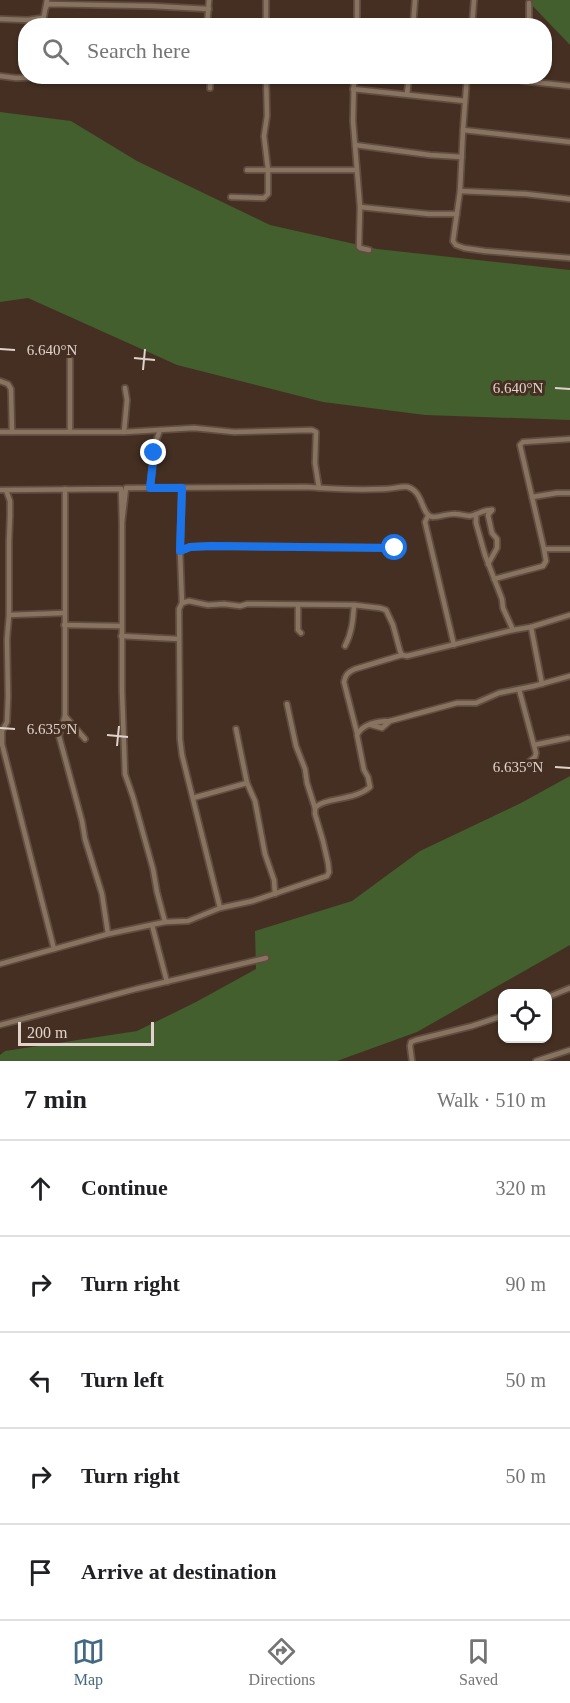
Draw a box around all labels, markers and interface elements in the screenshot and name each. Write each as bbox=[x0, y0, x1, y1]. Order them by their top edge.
search box bbox=[18, 18, 552, 84]
icon: search bbox=[39, 35, 72, 68]
text: Search here bbox=[87, 38, 190, 63]
text: 6.640°N bbox=[27, 342, 77, 358]
text: 6.640°N bbox=[493, 380, 543, 396]
route end bbox=[140, 439, 166, 465]
route start bbox=[381, 534, 407, 560]
text: 6.635°N bbox=[27, 721, 77, 737]
text: 6.635°N bbox=[493, 759, 543, 775]
map controls bbox=[498, 989, 552, 1043]
button: locate bbox=[498, 989, 552, 1043]
scale bar bbox=[18, 1019, 154, 1046]
text: 200 m bbox=[27, 1024, 67, 1041]
text: 7 min bbox=[24, 1085, 87, 1114]
text: Walk · 510 m bbox=[437, 1089, 546, 1111]
icon: ahead bbox=[24, 1172, 57, 1205]
text: Continue bbox=[81, 1175, 168, 1200]
text: 320 m bbox=[495, 1177, 546, 1199]
icon: right bbox=[24, 1268, 57, 1301]
text: Turn right bbox=[81, 1271, 180, 1296]
text: 90 m bbox=[505, 1273, 546, 1295]
icon: left bbox=[24, 1364, 57, 1397]
text: Turn left bbox=[81, 1367, 164, 1392]
text: 50 m bbox=[505, 1369, 546, 1391]
icon: right bbox=[24, 1460, 57, 1493]
text: Turn right bbox=[81, 1463, 180, 1488]
text: 50 m bbox=[505, 1465, 546, 1487]
icon: arrive bbox=[24, 1556, 57, 1589]
text: Arrive at destination bbox=[81, 1559, 277, 1584]
tab: Map bbox=[72, 1635, 105, 1689]
tab: Directions bbox=[249, 1635, 315, 1689]
tab: Saved bbox=[459, 1635, 498, 1689]

